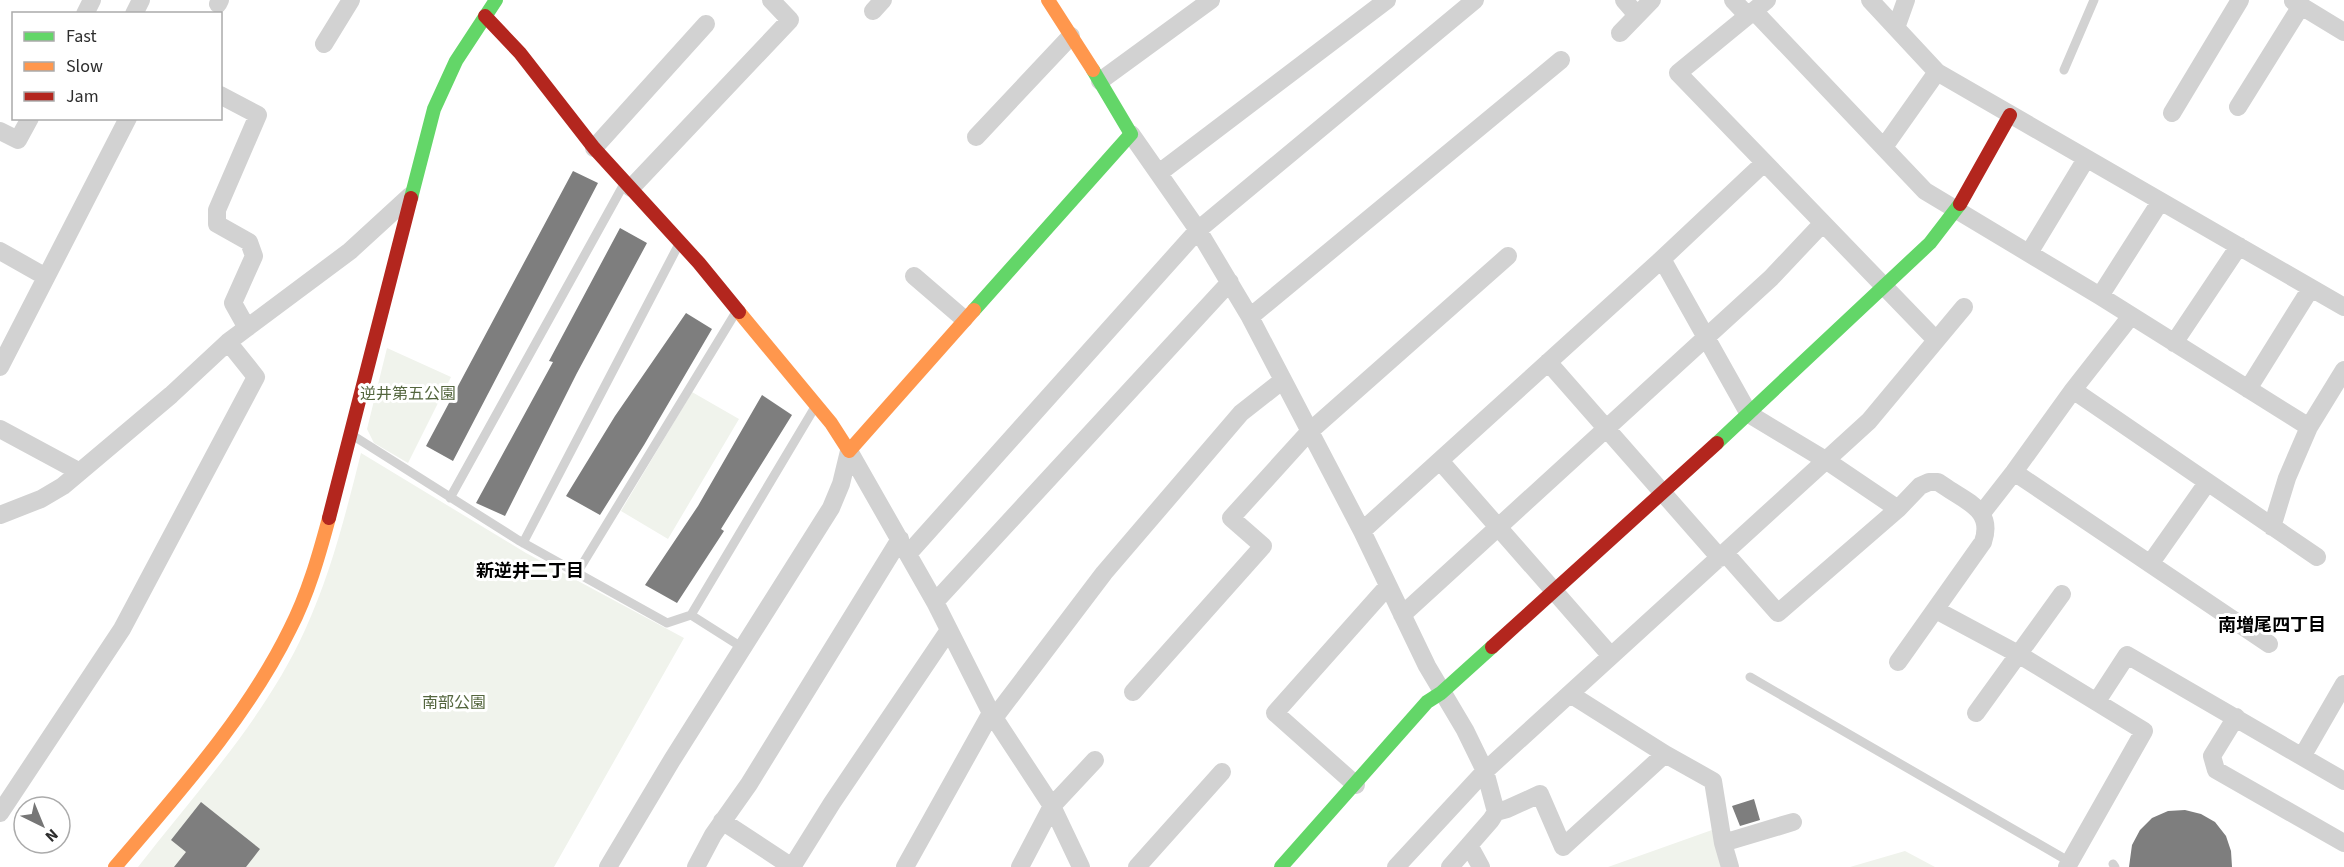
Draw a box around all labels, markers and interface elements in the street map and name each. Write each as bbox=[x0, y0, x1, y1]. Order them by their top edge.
legend bbox=[12, 12, 222, 120]
text: Fast bbox=[66, 24, 97, 49]
text: Slow bbox=[66, 54, 103, 79]
text: Jam bbox=[66, 84, 99, 109]
park label: 逆井第五公園 bbox=[360, 383, 456, 405]
district label: 新逆井二丁目 bbox=[476, 559, 584, 584]
district label: 南増尾四丁目 bbox=[2218, 613, 2326, 638]
park label: 南部公園 bbox=[422, 692, 486, 714]
north arrow bbox=[12, 795, 72, 855]
text: N bbox=[40, 824, 63, 847]

